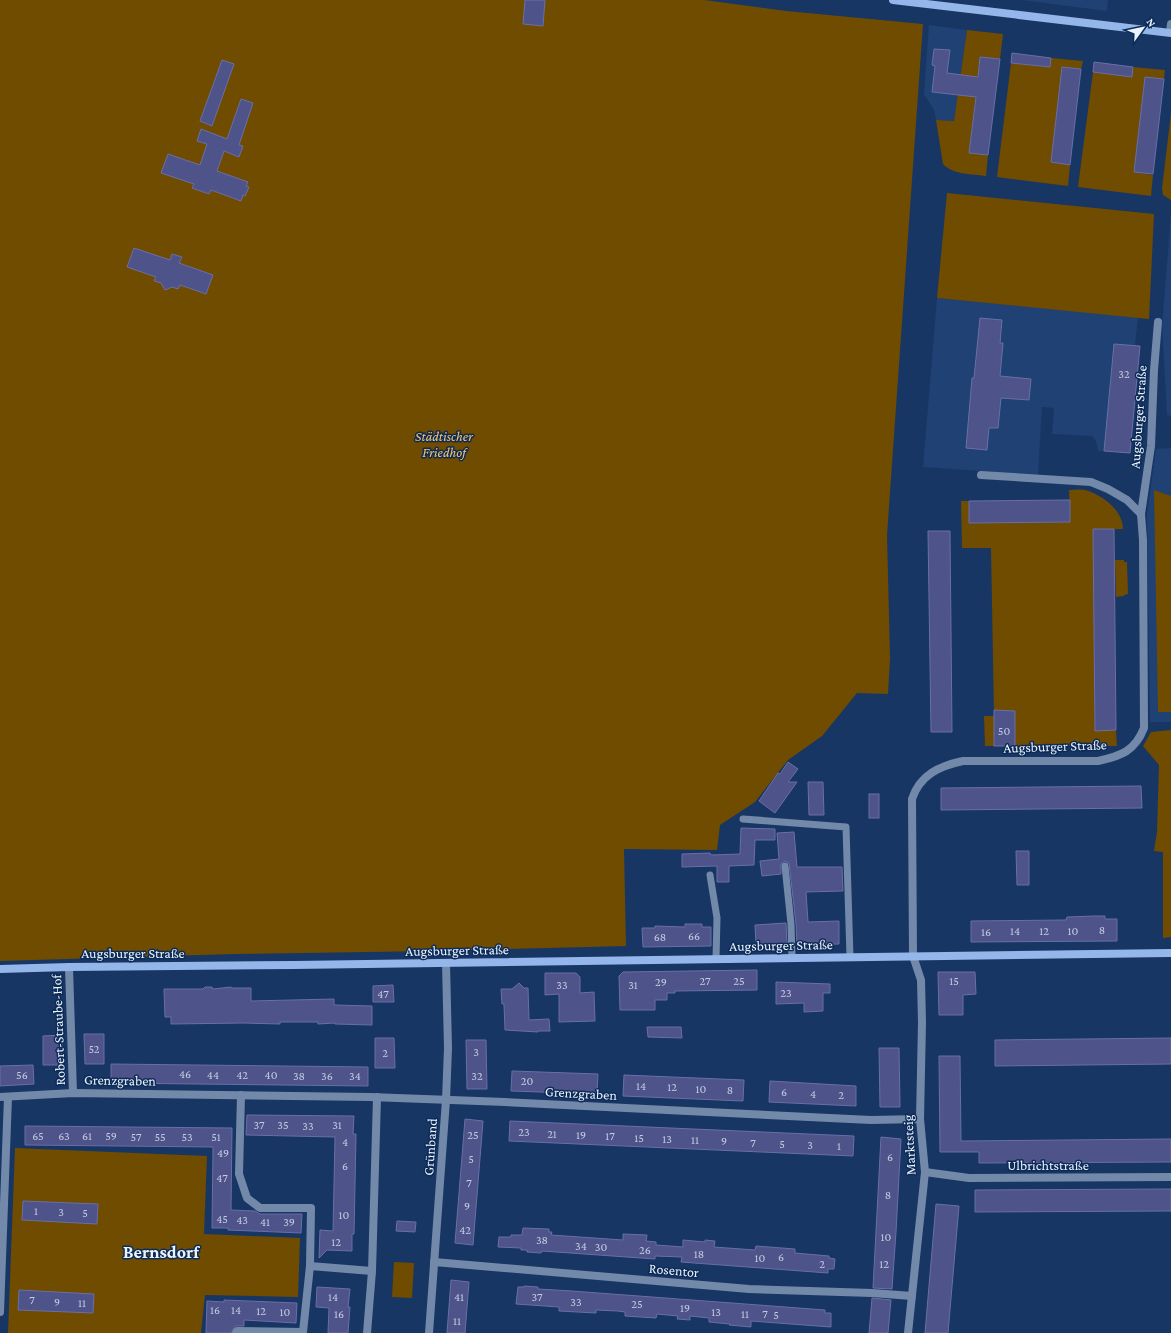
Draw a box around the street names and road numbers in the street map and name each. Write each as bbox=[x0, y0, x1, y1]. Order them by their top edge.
street label: Augsburger Straße bbox=[1126, 365, 1150, 469]
street label: Augsburger Straße bbox=[1003, 736, 1107, 756]
street label: Augsburger Straße bbox=[729, 936, 833, 954]
street label: Augsburger Straße bbox=[405, 941, 509, 959]
street label: Augsburger Straße bbox=[81, 945, 185, 961]
street label: Robert-Straube-Hof bbox=[48, 973, 68, 1086]
street label: Grenzgraben bbox=[84, 1071, 157, 1089]
street label: Grenzgraben bbox=[545, 1083, 618, 1103]
street label: Marktsteig bbox=[899, 1114, 919, 1176]
street label: Grünband bbox=[420, 1117, 440, 1176]
street label: Ulbrichtstraße bbox=[1007, 1157, 1089, 1173]
street label: Rosentor bbox=[648, 1260, 700, 1280]

